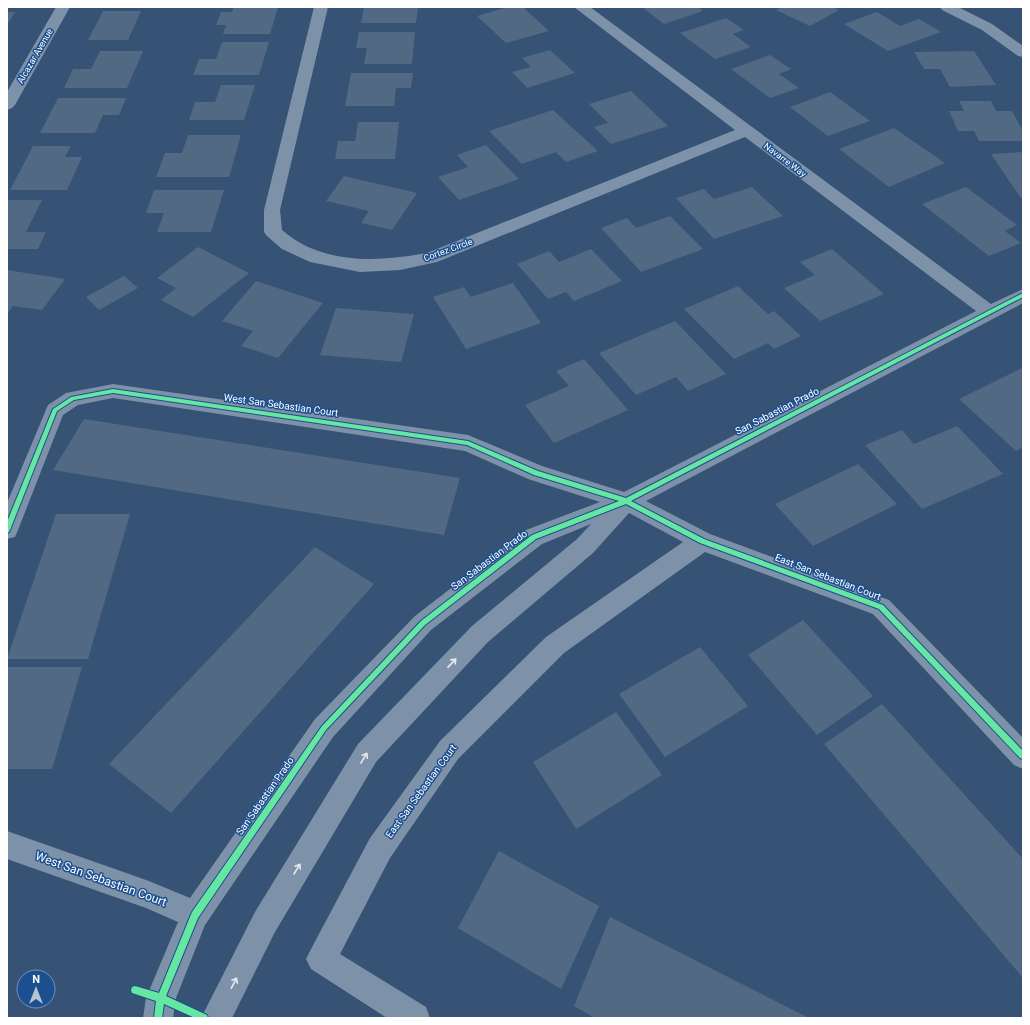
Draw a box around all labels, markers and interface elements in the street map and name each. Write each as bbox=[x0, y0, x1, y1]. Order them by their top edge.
street label: Alcazar Avenue bbox=[15, 27, 55, 85]
street label: Navarre Way bbox=[762, 141, 809, 180]
street label: Cortez Circle bbox=[422, 236, 474, 263]
street label: San Sabastian Prado bbox=[733, 385, 821, 437]
street label: West San Sebastian Court bbox=[223, 392, 339, 418]
street label: San Sabastian Prado bbox=[449, 528, 529, 592]
street label: East San Sebastian Court bbox=[773, 552, 883, 602]
one-way arrow bbox=[447, 658, 457, 668]
street label: East San Sebastian Court bbox=[383, 742, 459, 840]
one-way arrow bbox=[360, 753, 368, 764]
street label: San Sabastian Prado bbox=[234, 755, 296, 837]
street label: West San Sebastian Court bbox=[33, 849, 169, 909]
one-way arrow bbox=[293, 863, 301, 875]
north arrow bbox=[16, 969, 56, 1009]
text: N bbox=[32, 973, 40, 986]
one-way arrow bbox=[231, 977, 238, 989]

